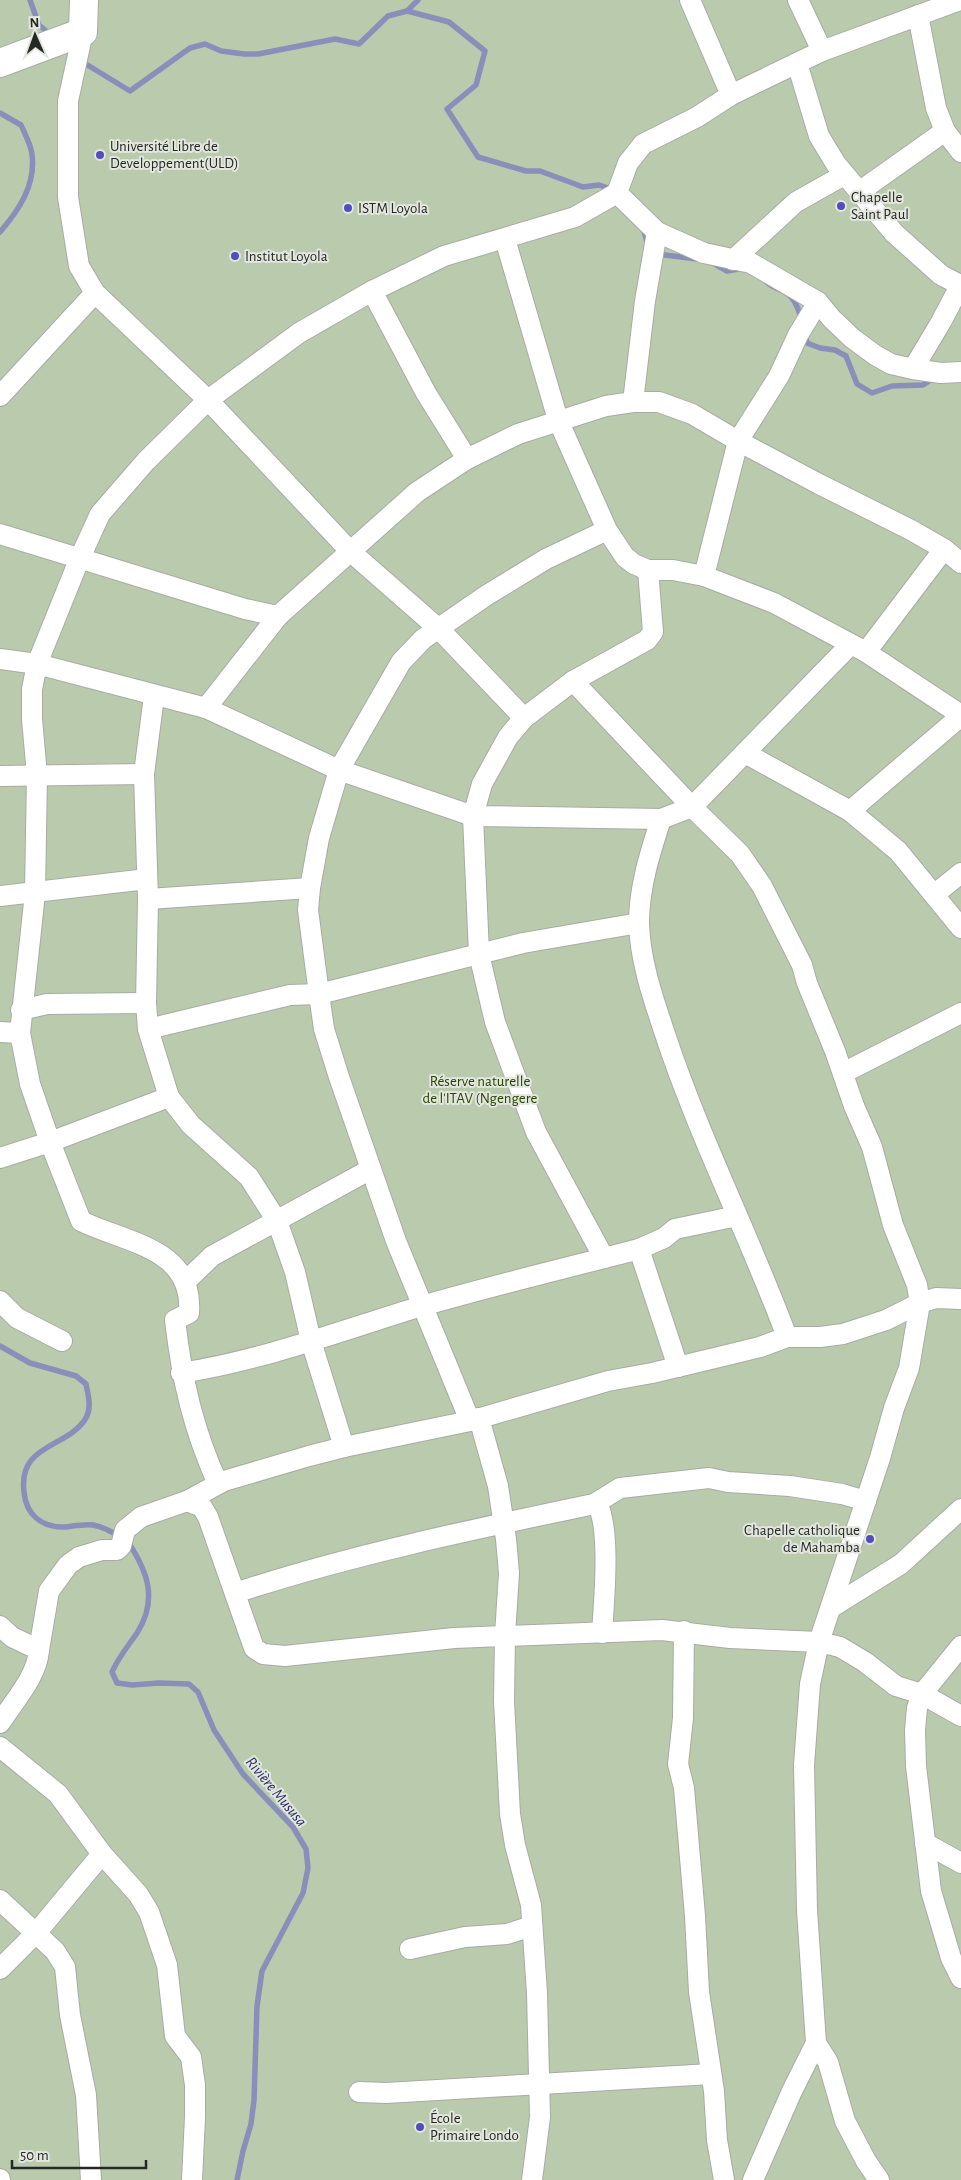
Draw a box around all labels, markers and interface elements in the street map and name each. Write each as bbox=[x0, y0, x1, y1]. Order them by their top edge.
north arrow bbox=[10, 10, 60, 60]
text: N bbox=[29, 16, 40, 30]
place label: Université Libre de Developpement(ULD) bbox=[110, 139, 239, 171]
marker: Université Libre de Developpement(ULD) bbox=[94, 149, 106, 161]
place label: Chapelle Saint Paul bbox=[851, 190, 909, 222]
marker: Chapelle Saint Paul bbox=[835, 200, 847, 212]
place label: ISTM Loyola bbox=[358, 201, 428, 216]
marker: ISTM Loyola bbox=[342, 202, 354, 214]
place label: Institut Loyola bbox=[245, 249, 328, 264]
marker: Institut Loyola bbox=[229, 250, 241, 262]
park label: Réserve naturelle de l'ITAV (Ngengere bbox=[422, 1074, 538, 1106]
place label: Chapelle catholique de Mahamba bbox=[744, 1523, 860, 1555]
marker: Chapelle catholique de Mahamba bbox=[864, 1533, 876, 1545]
water label: Rivière Mususa bbox=[243, 1754, 310, 1830]
place label: École Primaire Londo bbox=[430, 2109, 519, 2143]
marker: École Primaire Londo bbox=[414, 2121, 426, 2133]
scale bar bbox=[12, 2138, 146, 2170]
text: 50 m bbox=[20, 2148, 49, 2163]

